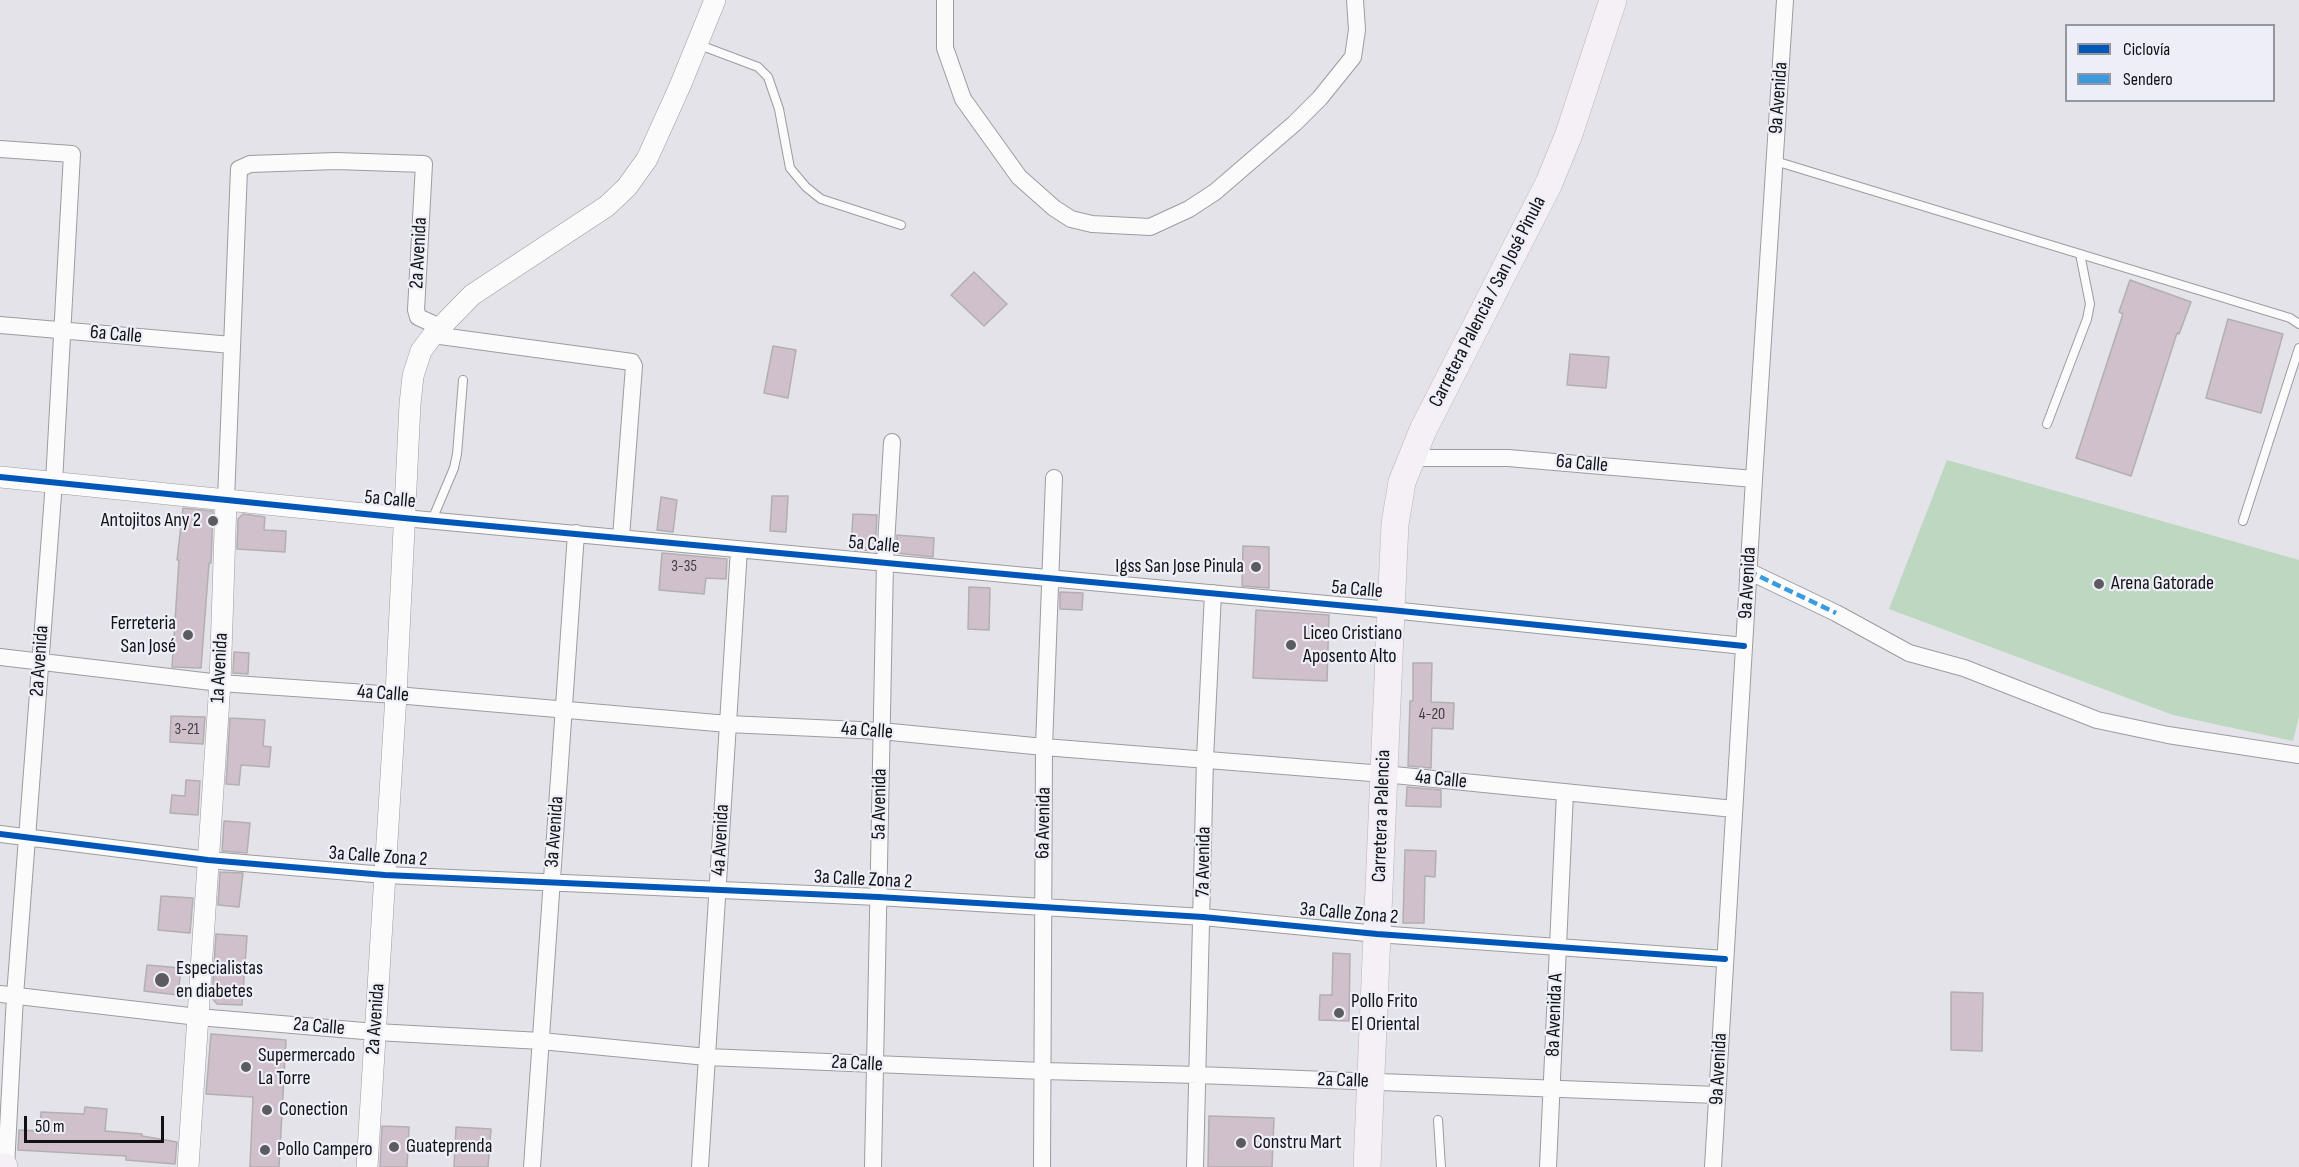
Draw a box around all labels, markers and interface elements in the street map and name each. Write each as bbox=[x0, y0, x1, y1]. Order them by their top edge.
legend bbox=[2065, 24, 2275, 102]
text: Ciclovía bbox=[2123, 39, 2170, 60]
street label: 9a Avenida bbox=[1765, 61, 1793, 135]
text: Sendero bbox=[2123, 69, 2173, 90]
street label: Carretera Palencia / San José Pinula bbox=[1424, 192, 1552, 412]
street label: 2a Avenida bbox=[405, 217, 433, 289]
street label: 6a Calle bbox=[89, 321, 143, 349]
street label: 6a Calle bbox=[1555, 450, 1609, 478]
street label: 5a Calle bbox=[363, 486, 417, 514]
place label: Antojitos Any 2 bbox=[101, 509, 201, 533]
marker: Antojitos Any 2 bbox=[206, 514, 220, 528]
street label: 5a Calle bbox=[847, 531, 901, 559]
street label: 9a Avenida bbox=[1734, 546, 1762, 620]
place label: Igss San Jose Pinula bbox=[1115, 555, 1244, 579]
house number: 3-35 bbox=[671, 557, 697, 577]
marker: Igss San Jose Pinula bbox=[1249, 560, 1263, 574]
place label: Arena Gatorade bbox=[2111, 572, 2214, 596]
street label: 5a Calle bbox=[1330, 576, 1384, 604]
marker: Arena Gatorade bbox=[2092, 577, 2106, 591]
place label: Ferreteria San José bbox=[110, 612, 176, 659]
place label: Liceo Cristiano Aposento Alto bbox=[1303, 622, 1402, 669]
street label: 2a Avenida bbox=[26, 625, 54, 697]
marker: Ferreteria San José bbox=[181, 628, 195, 642]
street label: 1a Avenida bbox=[206, 632, 234, 704]
marker: Liceo Cristiano Aposento Alto bbox=[1284, 638, 1298, 652]
street label: 4a Calle bbox=[356, 680, 410, 708]
house number: 4-20 bbox=[1419, 705, 1445, 725]
street label: 4a Calle bbox=[840, 717, 894, 745]
house number: 3-21 bbox=[175, 720, 199, 740]
street label: Carretera a Palencia bbox=[1368, 749, 1396, 883]
street label: 4a Calle bbox=[1414, 765, 1468, 795]
street label: 5a Avenida bbox=[867, 768, 893, 840]
street label: 6a Avenida bbox=[1031, 787, 1057, 859]
street label: 3a Avenida bbox=[541, 795, 569, 869]
street label: 4a Avenida bbox=[707, 804, 735, 876]
street label: 7a Avenida bbox=[1191, 826, 1217, 898]
street label: 3a Calle Zona 2 bbox=[328, 842, 428, 872]
street label: 3a Calle Zona 2 bbox=[813, 865, 913, 895]
street label: 3a Calle Zona 2 bbox=[1299, 898, 1399, 930]
place label: Especialistas en diabetes bbox=[176, 957, 263, 1004]
marker: Especialistas en diabetes bbox=[153, 971, 171, 989]
street label: 8a Avenida A bbox=[1542, 973, 1568, 1057]
street label: 2a Avenida bbox=[362, 983, 390, 1055]
place label: Pollo Frito El Oriental bbox=[1351, 990, 1420, 1037]
marker: Pollo Frito El Oriental bbox=[1332, 1006, 1346, 1020]
street label: 2a Calle bbox=[292, 1013, 346, 1041]
street label: 9a Avenida bbox=[1705, 1032, 1733, 1106]
place label: Supermercado La Torre bbox=[258, 1044, 355, 1091]
street label: 2a Calle bbox=[831, 1051, 883, 1077]
marker: Supermercado La Torre bbox=[239, 1060, 253, 1074]
street label: 2a Calle bbox=[1317, 1068, 1369, 1094]
place label: Conection bbox=[279, 1098, 348, 1122]
marker: Conection bbox=[260, 1103, 274, 1117]
scale bar bbox=[27, 1104, 166, 1142]
text: 50 m bbox=[35, 1116, 65, 1137]
place label: Constru Mart bbox=[1253, 1131, 1342, 1155]
place label: Guateprenda bbox=[406, 1135, 492, 1159]
marker: Constru Mart bbox=[1234, 1136, 1248, 1150]
place label: Pollo Campero bbox=[277, 1138, 373, 1162]
marker: Guateprenda bbox=[387, 1140, 401, 1154]
marker: Pollo Campero bbox=[258, 1143, 272, 1157]

